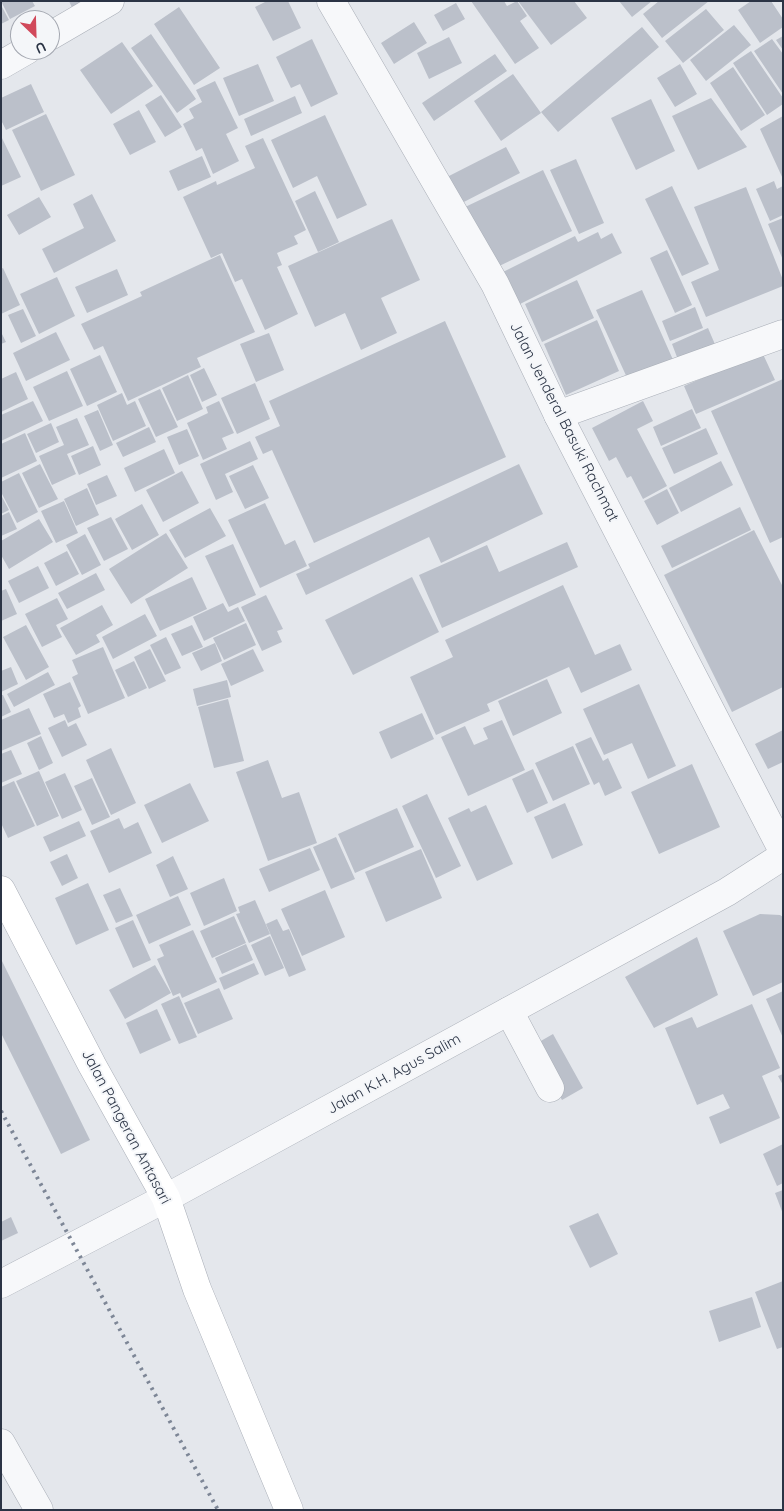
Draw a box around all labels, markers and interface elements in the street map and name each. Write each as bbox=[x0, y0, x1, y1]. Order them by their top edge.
north arrow bbox=[10, 10, 60, 60]
text: U bbox=[33, 38, 49, 58]
street label: Jalan Jenderal Basuki Rachmat bbox=[506, 319, 622, 525]
street label: Jalan K.H. Agus Salim bbox=[324, 1030, 464, 1118]
street label: Jalan Pangeran Antasari bbox=[78, 1047, 174, 1207]

